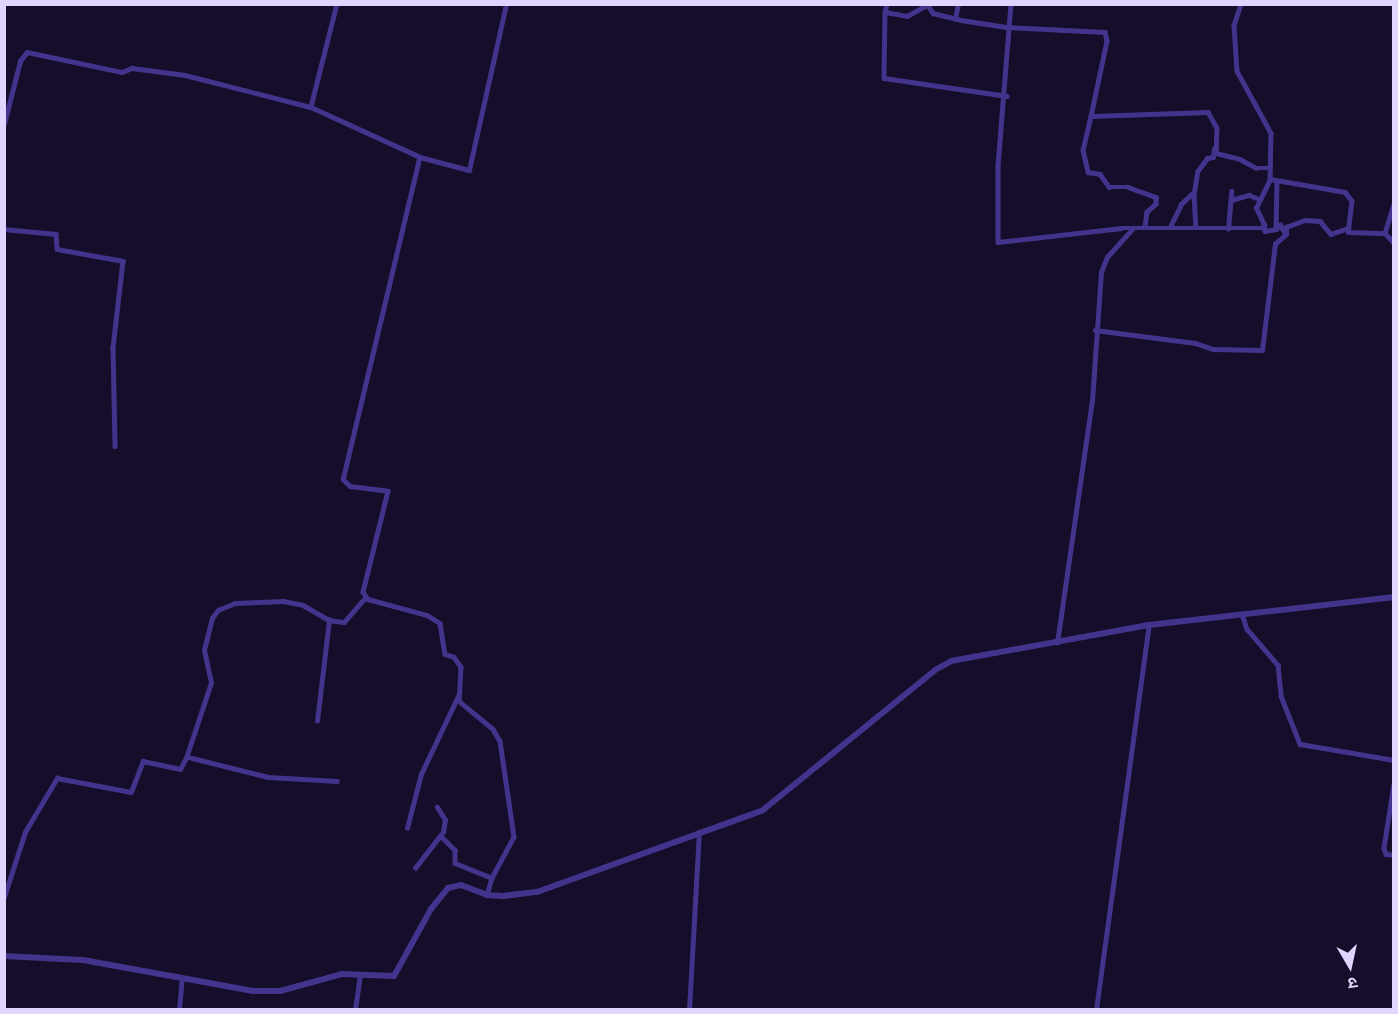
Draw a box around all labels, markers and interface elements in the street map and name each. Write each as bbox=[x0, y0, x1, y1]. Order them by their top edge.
north arrow bbox=[1320, 936, 1380, 996]
text: उ bbox=[1347, 973, 1359, 994]

